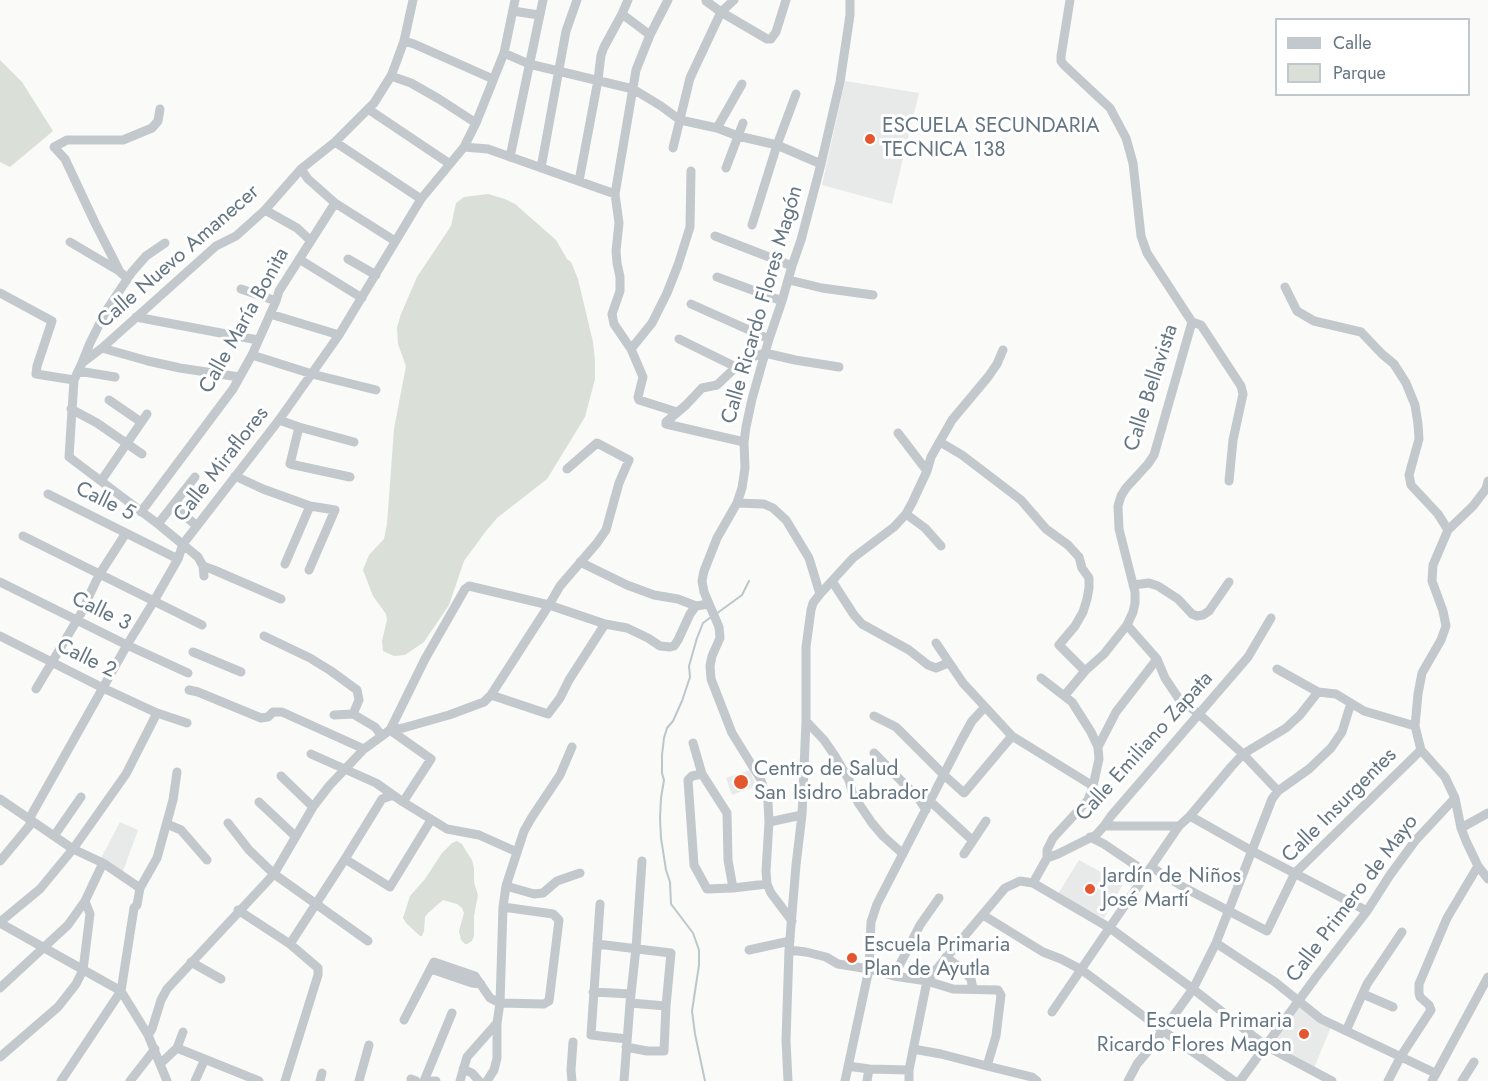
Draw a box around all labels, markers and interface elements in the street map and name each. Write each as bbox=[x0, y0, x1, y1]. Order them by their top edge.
legend bbox=[1275, 18, 1470, 96]
text: Calle bbox=[1333, 30, 1372, 56]
text: Parque bbox=[1333, 60, 1386, 86]
place label: ESCUELA SECUNDARIA TECNICA 138 bbox=[882, 114, 1100, 164]
marker: ESCUELA SECUNDARIA TECNICA 138 bbox=[863, 132, 877, 146]
street label: Calle Nuevo Amanecer bbox=[93, 180, 265, 334]
street label: Calle Ricardo Flores Magón bbox=[717, 183, 809, 427]
street label: Calle María Bonita bbox=[195, 244, 295, 398]
street label: Calle Bellavista bbox=[1120, 321, 1184, 455]
street label: Calle Miraflores bbox=[169, 402, 275, 528]
street label: Calle 5 bbox=[71, 477, 139, 527]
street label: Calle 3 bbox=[67, 587, 135, 637]
street label: Calle 2 bbox=[52, 634, 120, 684]
street label: Calle Emiliano Zapata bbox=[1071, 667, 1219, 827]
street label: Calle Insurgentes bbox=[1277, 743, 1403, 869]
place label: Centro de Salud San Isidro Labrador bbox=[754, 757, 928, 807]
marker: Centro de Salud San Isidro Labrador bbox=[732, 773, 750, 791]
street label: Calle Primero de Mayo bbox=[1282, 810, 1424, 988]
place label: Jardín de Niños José Martí bbox=[1102, 864, 1241, 914]
marker: Jardín de Niños José Martí bbox=[1083, 882, 1097, 896]
place label: Escuela Primaria Plan de Ayutla bbox=[864, 933, 1010, 983]
marker: Escuela Primaria Plan de Ayutla bbox=[845, 951, 859, 965]
place label: Escuela Primaria Ricardo Flores Magon bbox=[1097, 1009, 1292, 1059]
marker: Escuela Primaria Ricardo Flores Magon bbox=[1297, 1027, 1311, 1041]

